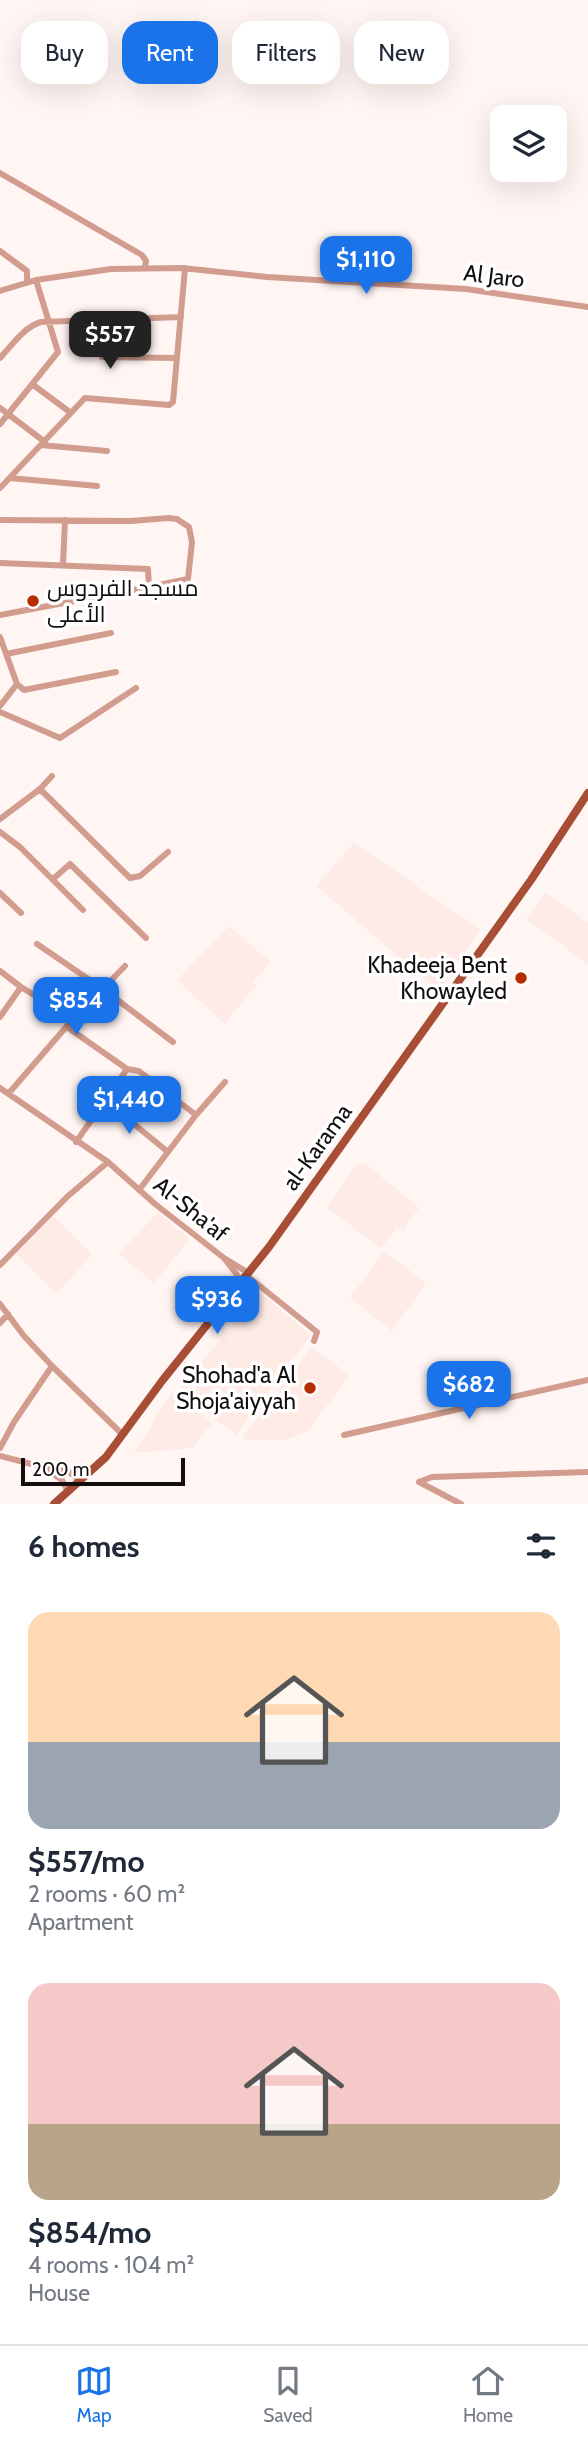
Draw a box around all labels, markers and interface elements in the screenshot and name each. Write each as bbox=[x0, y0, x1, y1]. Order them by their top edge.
chip: Buy bbox=[21, 21, 108, 84]
chip: Rent bbox=[122, 21, 218, 84]
chip: Filters bbox=[232, 21, 340, 84]
chip: New bbox=[354, 21, 449, 84]
map controls bbox=[490, 105, 567, 182]
button: layers bbox=[490, 105, 567, 182]
pin: $1,110 bbox=[309, 236, 423, 296]
text: $1,110 bbox=[336, 245, 396, 273]
street label: Al Jaro bbox=[462, 258, 526, 294]
pin: $557 bbox=[69, 312, 151, 371]
text: $557 bbox=[85, 320, 135, 348]
place label: مسجد الفردوس الأعلى bbox=[47, 574, 199, 628]
marker: مسجد الفردوس الأعلى bbox=[25, 593, 41, 609]
place label: Khadeeja Bent Khowayled bbox=[367, 951, 507, 1005]
marker: Khadeeja Bent Khowayled bbox=[513, 970, 529, 986]
pin: $854 bbox=[35, 978, 117, 1037]
text: $854 bbox=[49, 986, 103, 1014]
pin: $1,440 bbox=[72, 1076, 186, 1136]
text: $1,440 bbox=[93, 1085, 165, 1113]
street label: al-Karama bbox=[276, 1098, 358, 1196]
street label: Al-Sha'af bbox=[148, 1171, 234, 1248]
pin: $936 bbox=[176, 1276, 258, 1336]
text: $936 bbox=[191, 1285, 243, 1313]
place label: Shohad'a Al Shoja'aiyyah bbox=[176, 1361, 297, 1415]
pin: $682 bbox=[428, 1362, 510, 1421]
text: $682 bbox=[443, 1370, 495, 1398]
marker: Shohad'a Al Shoja'aiyyah bbox=[302, 1380, 318, 1396]
scale bar bbox=[21, 1455, 186, 1487]
text: 200 m bbox=[32, 1458, 89, 1481]
icon: filters bbox=[522, 1527, 560, 1565]
text: 6 homes bbox=[28, 1528, 139, 1565]
icon: home bbox=[231, 1657, 357, 1783]
text: $557/mo bbox=[28, 1843, 145, 1880]
text: 2 rooms · 60 m² bbox=[28, 1880, 185, 1908]
text: Apartment bbox=[28, 1908, 133, 1936]
icon: home bbox=[231, 2028, 357, 2154]
text: $854/mo bbox=[28, 2214, 151, 2251]
text: 4 rooms · 104 m² bbox=[28, 2251, 194, 2279]
text: House bbox=[28, 2279, 90, 2307]
tab: Map bbox=[75, 2362, 113, 2427]
tab: Saved bbox=[263, 2362, 313, 2427]
tab: Home bbox=[463, 2362, 513, 2427]

